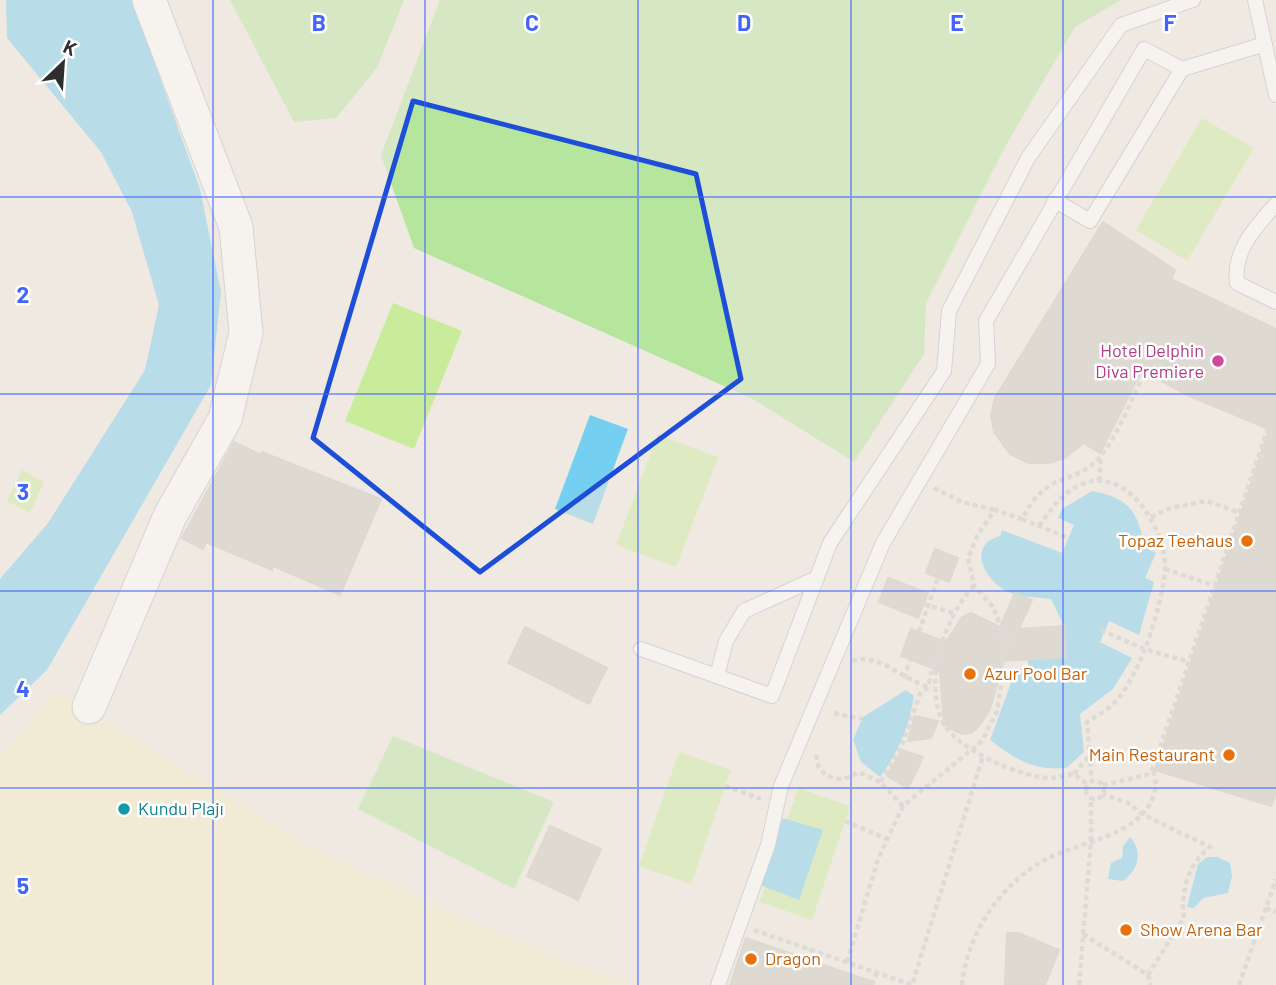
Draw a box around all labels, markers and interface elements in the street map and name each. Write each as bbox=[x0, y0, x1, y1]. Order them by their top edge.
text: B bbox=[312, 8, 326, 36]
text: C bbox=[525, 8, 539, 36]
text: D bbox=[737, 8, 751, 36]
text: E bbox=[950, 8, 964, 36]
text: F bbox=[1164, 8, 1177, 36]
north arrow bbox=[28, 28, 98, 98]
text: K bbox=[60, 34, 81, 60]
text: 2 bbox=[17, 280, 29, 308]
place label: Hotel Delphin Diva Premiere bbox=[1095, 339, 1204, 382]
marker: Hotel Delphin Diva Premiere bbox=[1210, 353, 1226, 369]
text: 3 bbox=[17, 477, 29, 505]
place label: Topaz Teehaus bbox=[1118, 529, 1233, 551]
marker: Topaz Teehaus bbox=[1239, 533, 1255, 549]
place label: Azur Pool Bar bbox=[984, 662, 1088, 684]
marker: Azur Pool Bar bbox=[962, 666, 978, 682]
text: 4 bbox=[16, 674, 30, 702]
place label: Main Restaurant bbox=[1089, 743, 1215, 765]
marker: Main Restaurant bbox=[1221, 747, 1237, 763]
place label: Kundu Plajı bbox=[138, 797, 224, 819]
marker: Kundu Plajı bbox=[116, 801, 132, 817]
text: 5 bbox=[17, 871, 29, 899]
place label: Show Arena Bar bbox=[1140, 918, 1263, 940]
marker: Show Arena Bar bbox=[1118, 922, 1134, 938]
place label: Dragon bbox=[765, 947, 821, 969]
marker: Dragon bbox=[743, 951, 759, 967]

